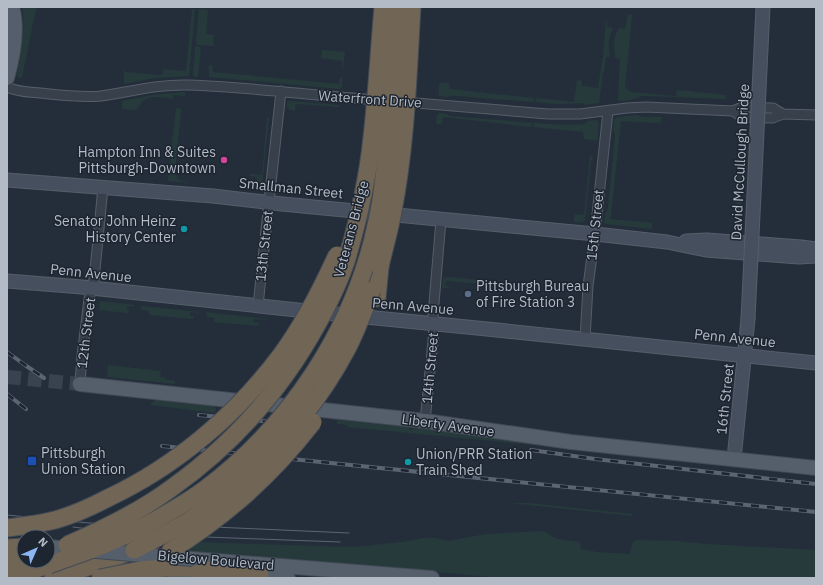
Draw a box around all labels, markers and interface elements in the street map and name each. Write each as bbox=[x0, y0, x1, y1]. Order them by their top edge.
street label: David McCullough Bridge bbox=[727, 83, 753, 241]
street label: Waterfront Drive bbox=[318, 86, 423, 112]
place label: Hampton Inn & Suites Pittsburgh-Downtown bbox=[78, 143, 216, 177]
marker: Hampton Inn & Suites Pittsburgh-Downtown bbox=[219, 155, 229, 165]
street label: Smallman Street bbox=[238, 174, 344, 202]
street label: Veterans Bridge bbox=[329, 178, 373, 280]
street label: 15th Street bbox=[582, 188, 608, 261]
street label: 13th Street bbox=[251, 209, 277, 282]
place label: Senator John Heinz History Center bbox=[54, 212, 177, 246]
marker: Senator John Heinz History Center bbox=[179, 224, 189, 234]
street label: Penn Avenue bbox=[49, 260, 133, 286]
place label: Pittsburgh Bureau of Fire Station 3 bbox=[476, 277, 589, 311]
marker: Pittsburgh Bureau of Fire Station 3 bbox=[463, 289, 473, 299]
street label: Penn Avenue bbox=[371, 293, 455, 319]
street label: 12th Street bbox=[73, 296, 99, 370]
street label: Penn Avenue bbox=[693, 325, 777, 351]
street label: 14th Street bbox=[418, 332, 442, 404]
street label: 16th Street bbox=[712, 362, 738, 435]
street label: Liberty Avenue bbox=[400, 410, 496, 440]
place label: Pittsburgh Union Station bbox=[41, 444, 126, 478]
place label: Union/PRR Station Train Shed bbox=[416, 445, 533, 479]
marker: Pittsburgh Union Station bbox=[26, 455, 38, 467]
marker: Union/PRR Station Train Shed bbox=[403, 457, 413, 467]
north arrow bbox=[16, 529, 56, 569]
text: N bbox=[35, 534, 51, 550]
street label: Bigelow Boulevard bbox=[157, 546, 275, 574]

